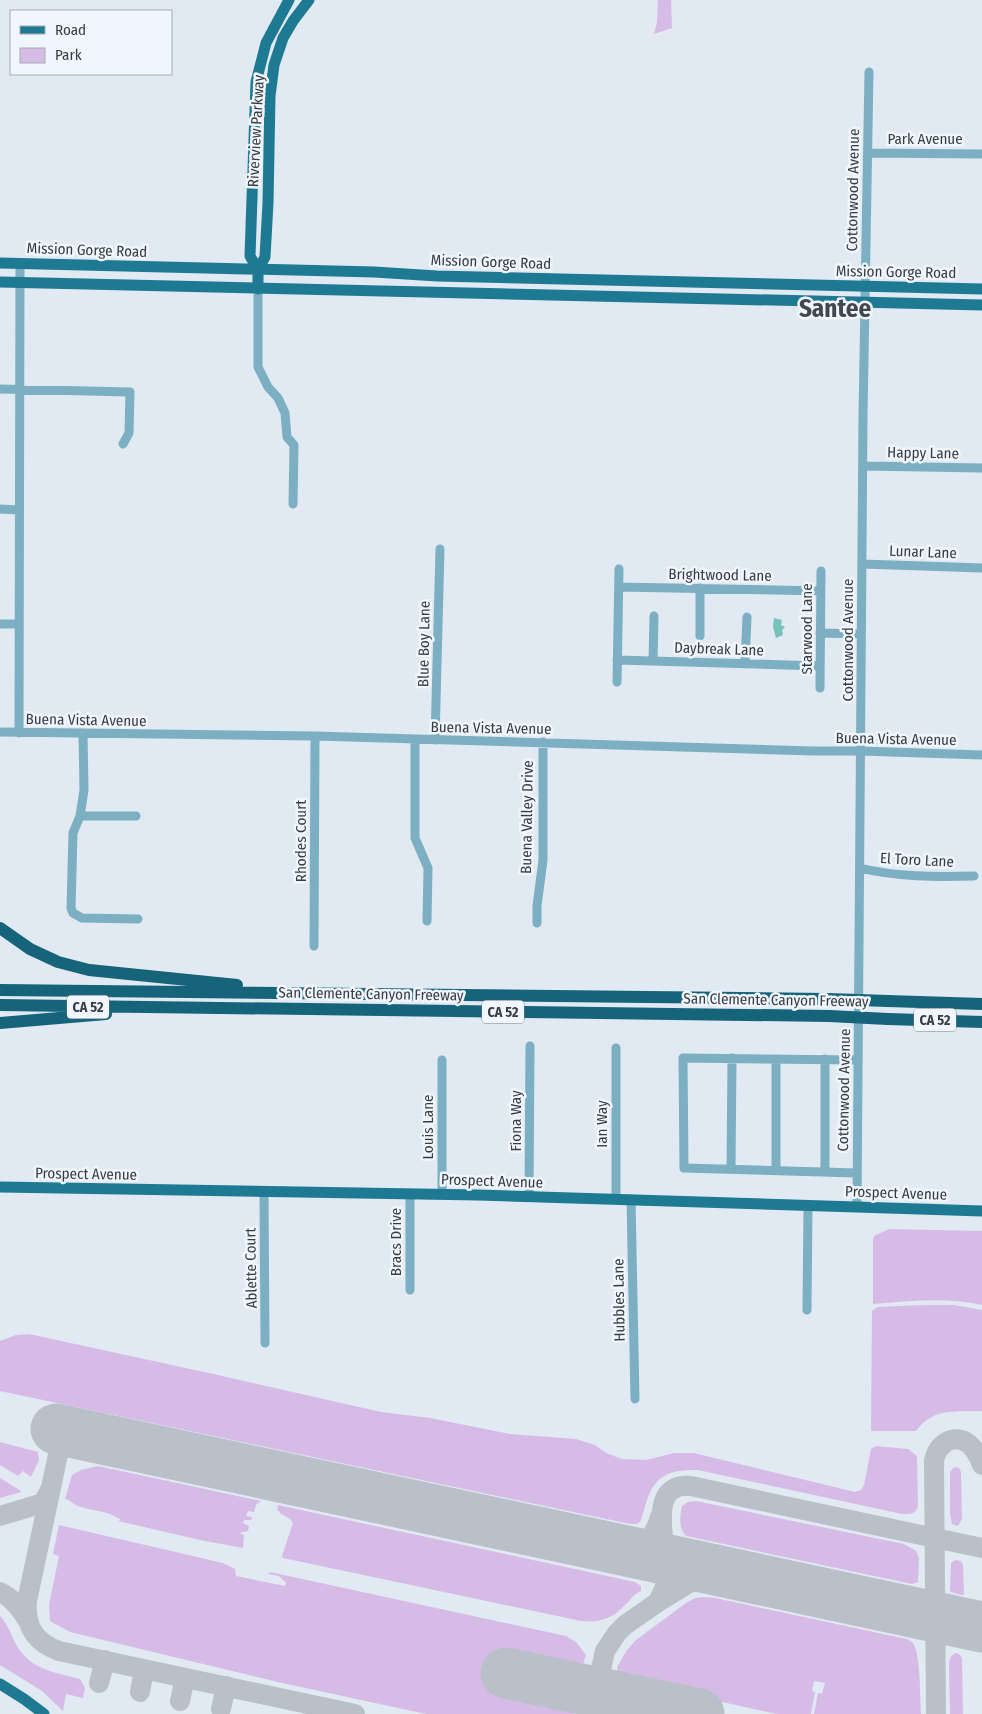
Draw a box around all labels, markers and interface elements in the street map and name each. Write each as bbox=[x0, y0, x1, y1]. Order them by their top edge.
legend bbox=[10, 10, 172, 75]
text: Road bbox=[55, 21, 86, 39]
text: Park bbox=[55, 46, 82, 64]
street label: Riverview Parkway bbox=[244, 74, 268, 188]
street label: Cottonwood Avenue bbox=[843, 128, 863, 252]
street label: Park Avenue bbox=[887, 130, 963, 148]
street label: Mission Gorge Road bbox=[26, 239, 148, 261]
street label: Mission Gorge Road bbox=[430, 251, 552, 273]
street label: Mission Gorge Road bbox=[836, 262, 956, 282]
district label: Santee bbox=[799, 294, 871, 324]
street label: Happy Lane bbox=[887, 443, 959, 463]
street label: Lunar Lane bbox=[889, 542, 957, 562]
street label: Brightwood Lane bbox=[668, 565, 772, 585]
street label: Cottonwood Avenue bbox=[839, 579, 857, 701]
street label: Starwood Lane bbox=[798, 583, 816, 675]
street label: Blue Boy Lane bbox=[414, 601, 434, 687]
street label: Daybreak Lane bbox=[674, 638, 764, 660]
street label: Buena Vista Avenue bbox=[25, 710, 147, 730]
street label: Buena Vista Avenue bbox=[430, 718, 552, 738]
street label: Buena Vista Avenue bbox=[835, 729, 957, 749]
street label: Buena Valley Drive bbox=[517, 760, 537, 874]
street label: Rhodes Court bbox=[292, 800, 310, 882]
street label: El Toro Lane bbox=[880, 849, 954, 871]
street label: San Clemente Canyon Freeway bbox=[278, 983, 464, 1005]
street label: San Clemente Canyon Freeway bbox=[683, 989, 869, 1011]
road number: CA 52 bbox=[67, 996, 109, 1019]
road number: CA 52 bbox=[482, 1000, 524, 1024]
road number: CA 52 bbox=[914, 1008, 956, 1032]
street label: Cottonwood Avenue bbox=[834, 1028, 854, 1152]
street label: Fiona Way bbox=[507, 1090, 525, 1152]
street label: Louis Lane bbox=[419, 1095, 437, 1159]
street label: Ian Way bbox=[593, 1100, 611, 1148]
street label: Prospect Avenue bbox=[35, 1164, 137, 1184]
street label: Prospect Avenue bbox=[441, 1170, 543, 1192]
street label: Prospect Avenue bbox=[845, 1182, 947, 1204]
street label: Bracs Drive bbox=[387, 1208, 405, 1276]
street label: Ablette Court bbox=[241, 1227, 261, 1309]
street label: Hubbles Lane bbox=[609, 1258, 629, 1342]

